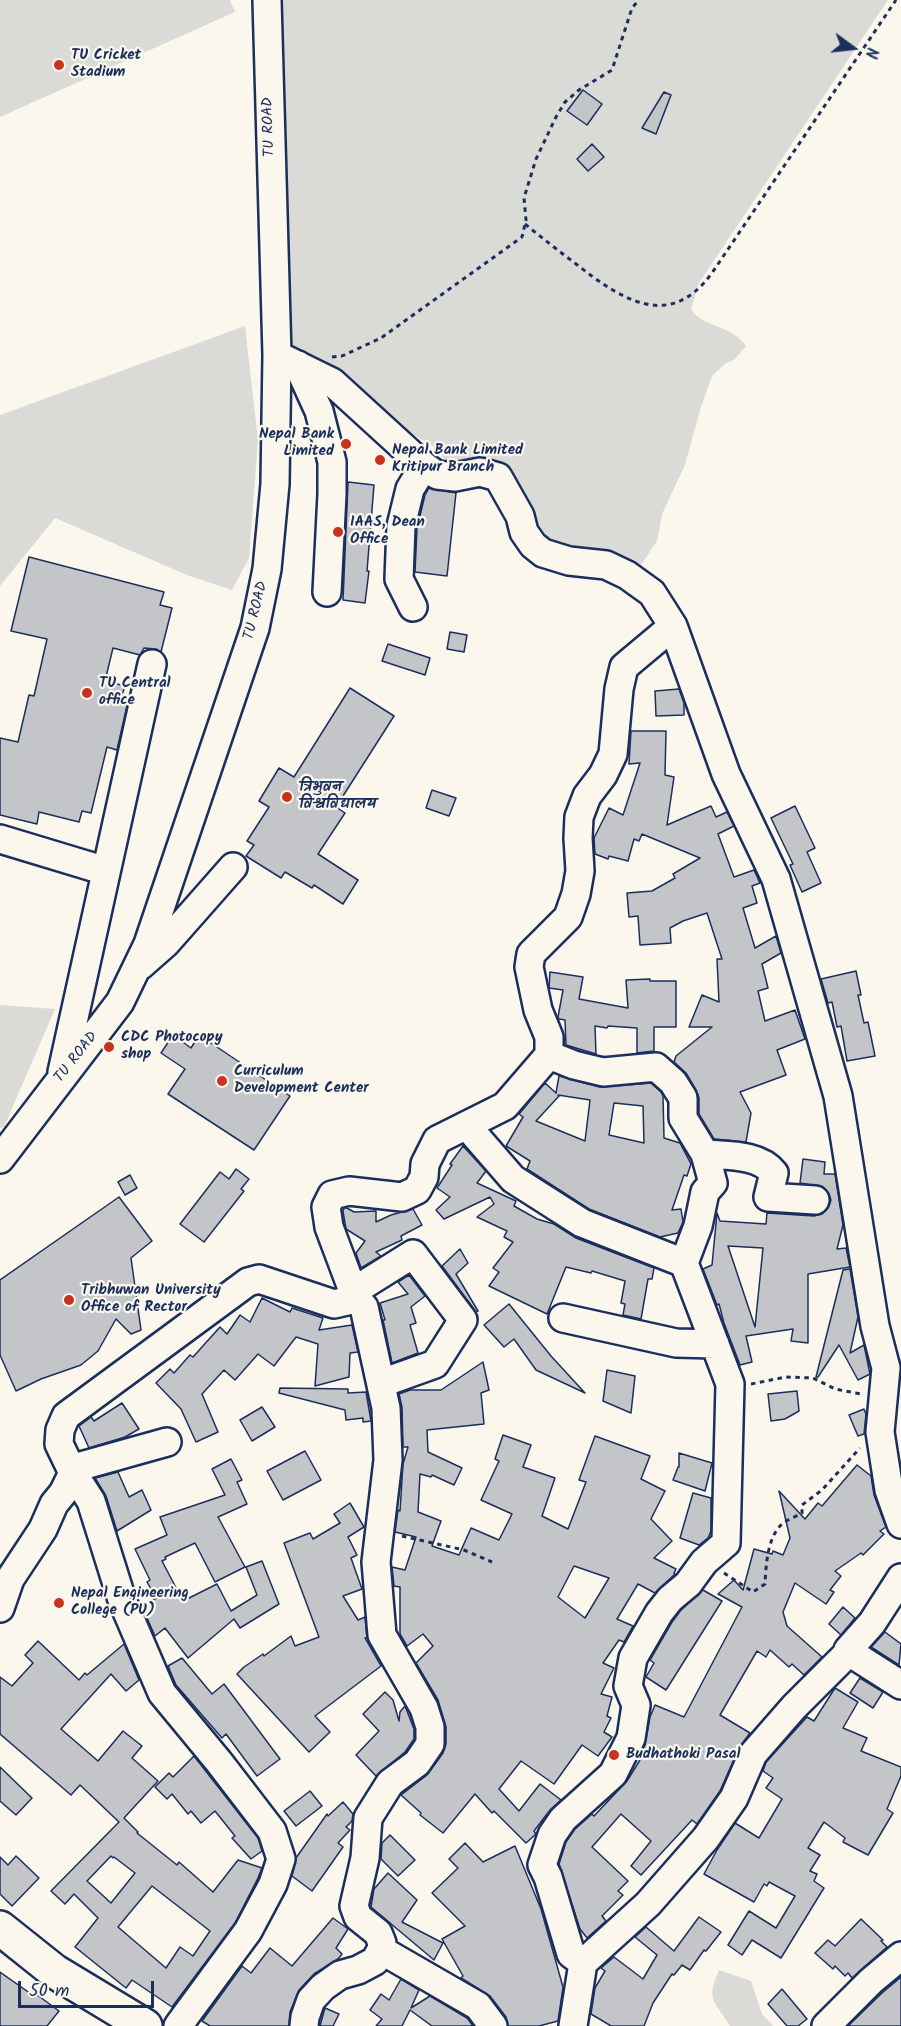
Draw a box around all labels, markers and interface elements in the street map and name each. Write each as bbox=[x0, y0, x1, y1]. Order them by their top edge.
north arrow bbox=[823, 18, 883, 78]
text: N bbox=[857, 45, 884, 61]
place label: TU Cricket Stadium bbox=[71, 47, 141, 82]
marker: TU Cricket Stadium bbox=[52, 58, 66, 72]
street label: TU ROAD bbox=[260, 97, 280, 157]
place label: Nepal Bank Limited bbox=[259, 426, 334, 461]
marker: Nepal Bank Limited bbox=[339, 437, 353, 451]
place label: Nepal Bank Limited Kritipur Branch bbox=[392, 442, 523, 477]
marker: Nepal Bank Limited Kritipur Branch bbox=[373, 453, 387, 467]
place label: IAAS, Dean Office bbox=[350, 514, 425, 549]
marker: IAAS, Dean Office bbox=[331, 525, 345, 539]
street label: TU ROAD bbox=[241, 580, 273, 642]
place label: TU Central office bbox=[99, 675, 171, 710]
marker: TU Central office bbox=[80, 686, 94, 700]
place label: त्रिभुवन विश्वविद्यालय bbox=[299, 779, 376, 814]
marker: त्रिभुवन विश्वविद्यालय bbox=[280, 790, 294, 804]
street label: TU ROAD bbox=[52, 1029, 102, 1087]
place label: CDC Photocopy shop bbox=[121, 1029, 222, 1064]
marker: CDC Photocopy shop bbox=[102, 1040, 116, 1054]
place label: Curriculum Development Center bbox=[234, 1063, 369, 1098]
marker: Curriculum Development Center bbox=[215, 1074, 229, 1088]
place label: Tribhuwan University Office of Rector bbox=[81, 1282, 221, 1317]
marker: Tribhuwan University Office of Rector bbox=[62, 1293, 76, 1307]
place label: Nepal Engineering College (PU) bbox=[71, 1585, 189, 1620]
marker: Nepal Engineering College (PU) bbox=[52, 1596, 66, 1610]
place label: Budhathoki Pasal bbox=[626, 1746, 740, 1764]
marker: Budhathoki Pasal bbox=[607, 1748, 621, 1762]
scale bar bbox=[21, 1969, 158, 2007]
text: 50 m bbox=[29, 1977, 69, 2006]

